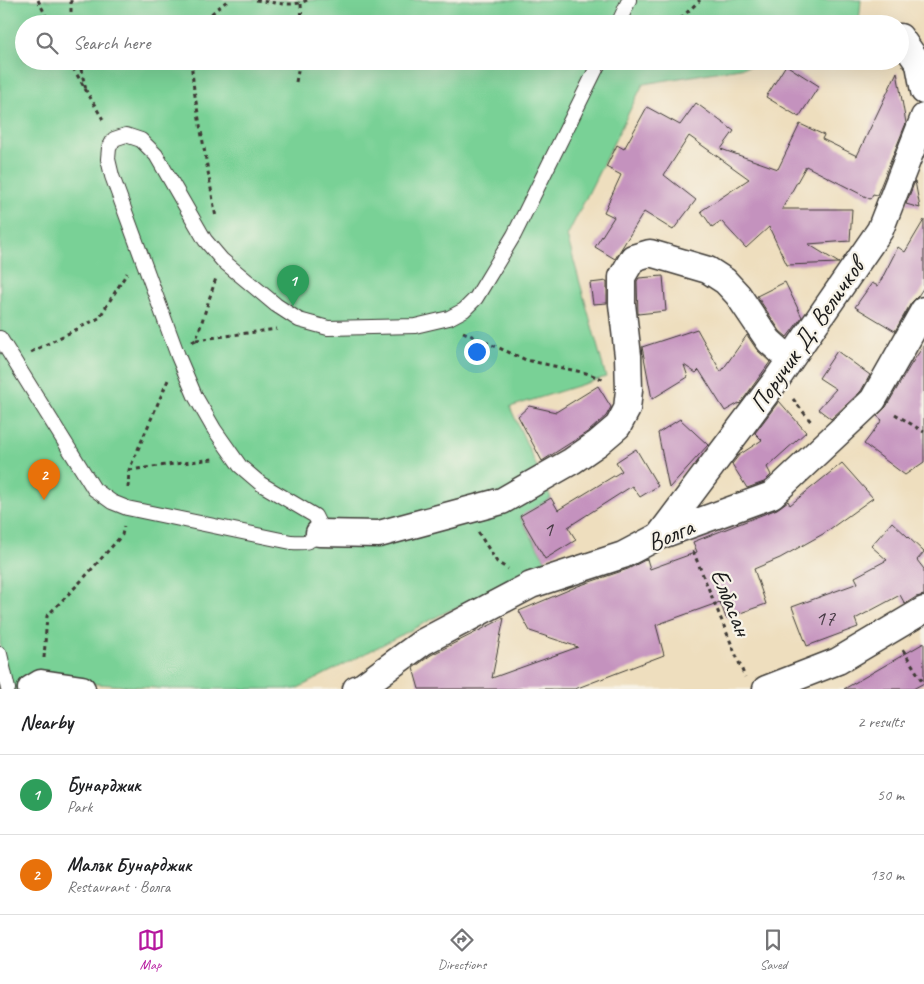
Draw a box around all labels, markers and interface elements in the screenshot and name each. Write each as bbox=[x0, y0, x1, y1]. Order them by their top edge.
search box bbox=[15, 15, 909, 70]
icon: search bbox=[33, 29, 61, 57]
text: Search here bbox=[73, 31, 150, 55]
street label: Поручик Д. Величков bbox=[742, 248, 875, 418]
pin: 1 bbox=[277, 265, 309, 306]
your location bbox=[464, 339, 490, 365]
pin: 2 bbox=[28, 459, 60, 500]
street label: Волга bbox=[642, 510, 700, 559]
house number: 1 bbox=[543, 515, 554, 543]
street label: Елбасан bbox=[703, 564, 760, 642]
house number: 17 bbox=[815, 604, 836, 632]
text: Nearby bbox=[20, 709, 73, 735]
text: 2 results bbox=[857, 712, 904, 732]
text: Бунарджик bbox=[67, 773, 141, 797]
text: 1 bbox=[32, 785, 40, 805]
text: 50 m bbox=[877, 785, 904, 805]
text: Park bbox=[67, 797, 92, 817]
text: Малък Бунарджик bbox=[67, 853, 192, 877]
text: 2 bbox=[32, 865, 40, 885]
text: 130 m bbox=[870, 865, 904, 885]
text: Restaurant · Волга bbox=[67, 877, 170, 897]
tab: Map bbox=[137, 926, 165, 973]
tab: Directions bbox=[438, 926, 486, 973]
tab: Saved bbox=[759, 926, 787, 973]

